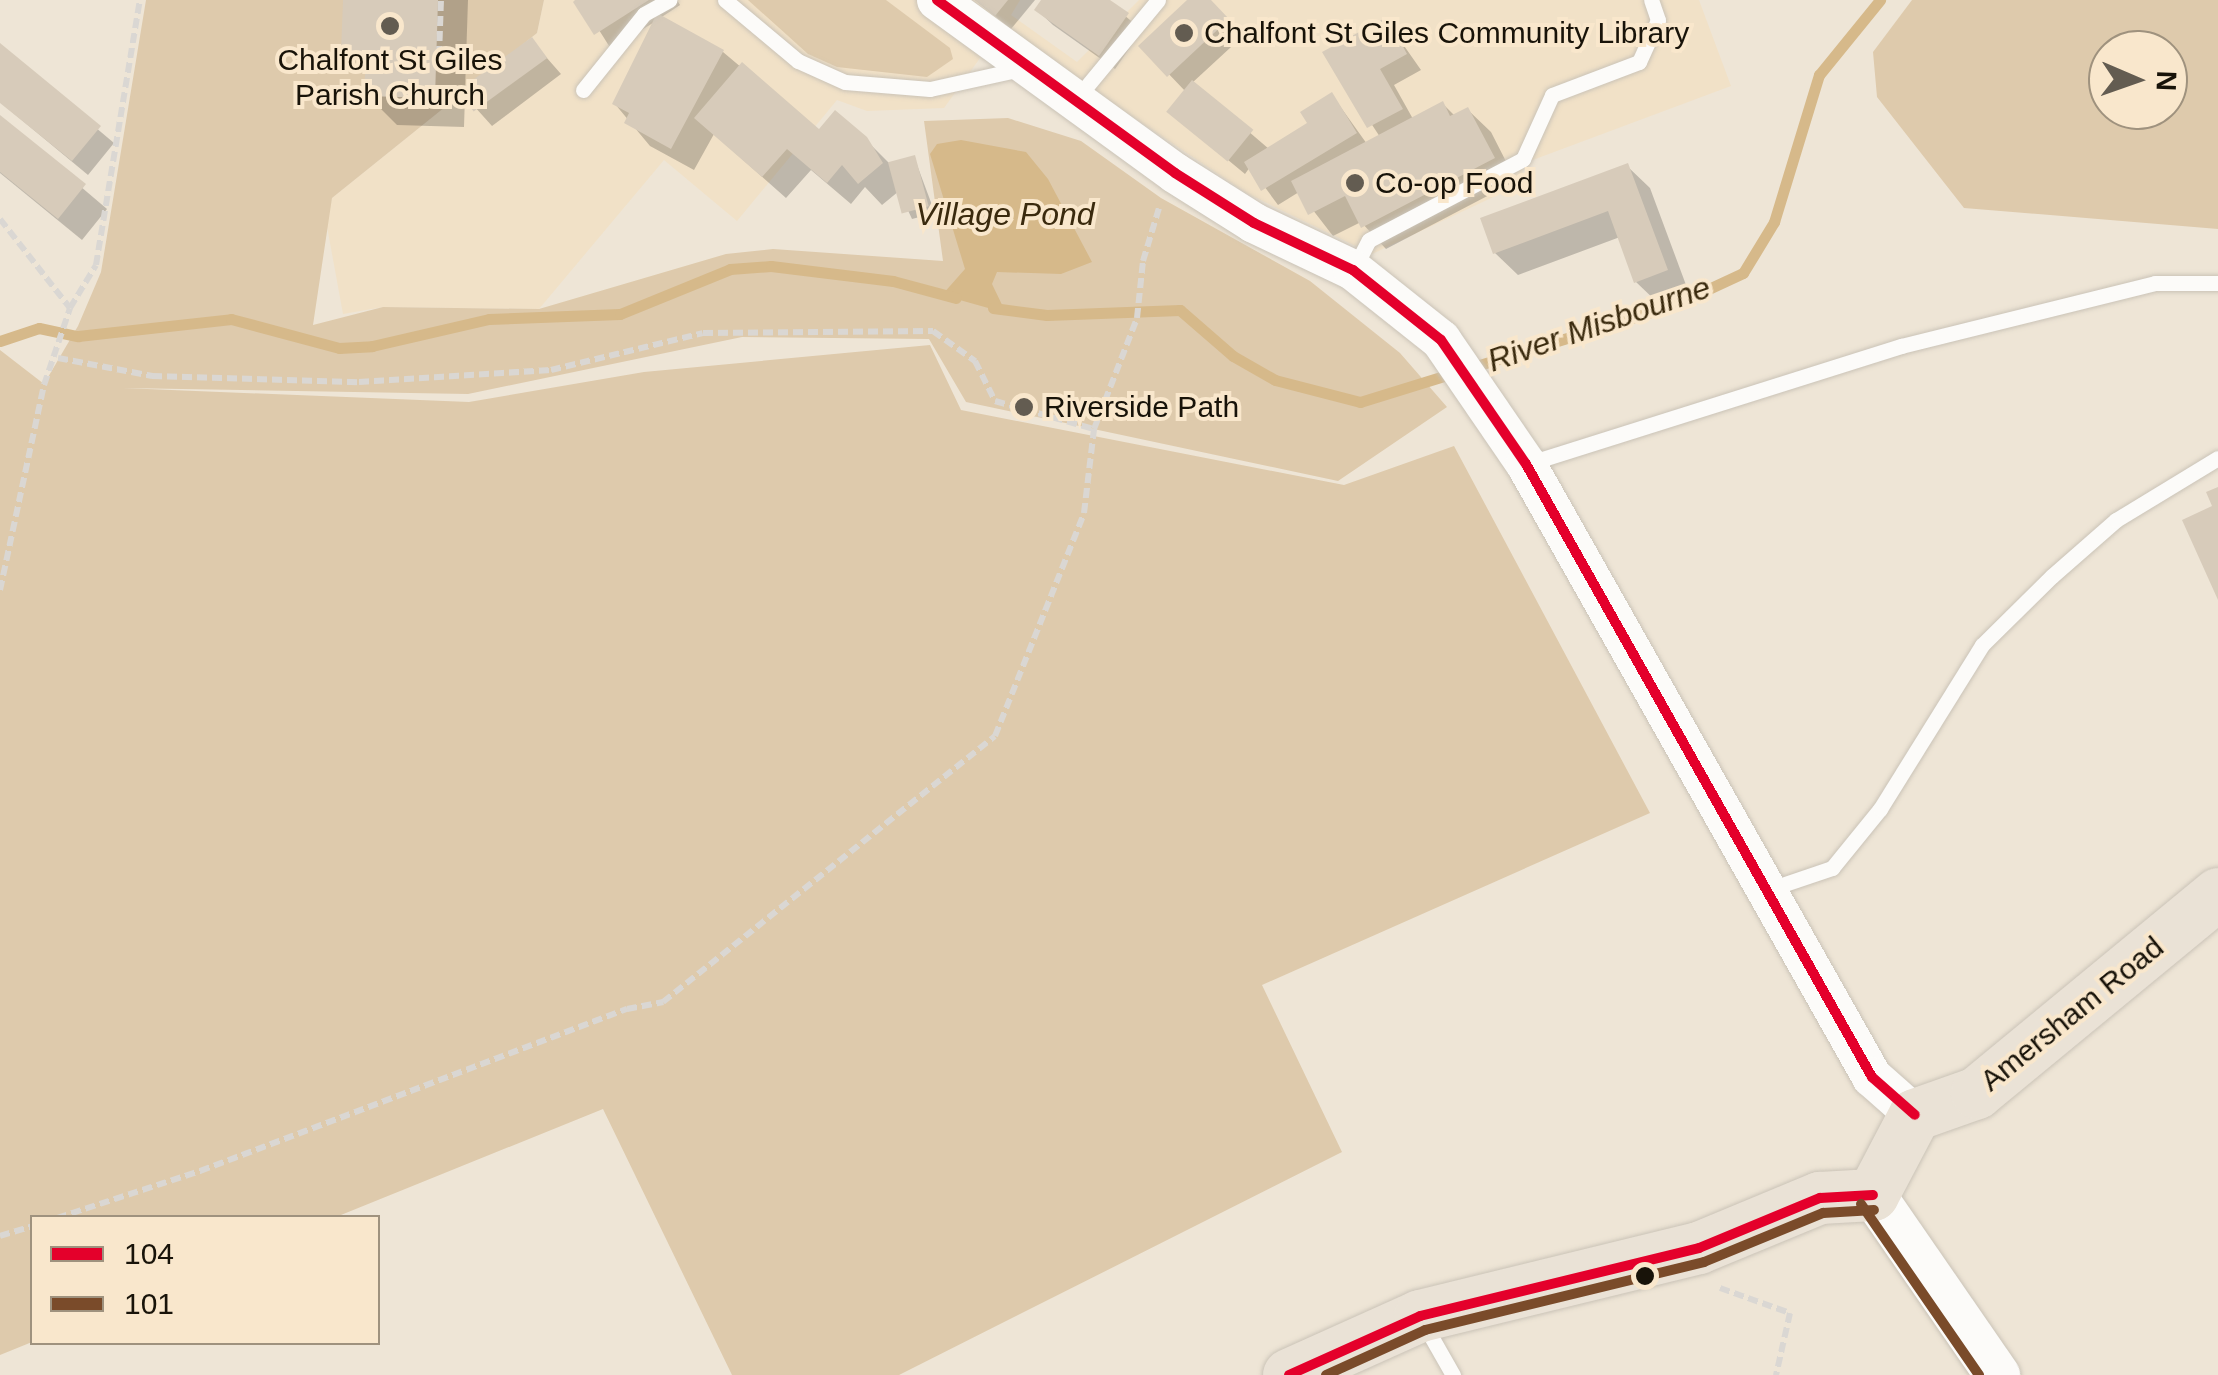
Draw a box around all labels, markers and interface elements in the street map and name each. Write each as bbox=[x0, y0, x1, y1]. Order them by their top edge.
marker: Chalfont St Giles Parish Church bbox=[379, 15, 401, 37]
place label: Chalfont St Giles Community Library bbox=[1204, 15, 1689, 51]
marker: Chalfont St Giles Community Library bbox=[1173, 22, 1195, 44]
north arrow bbox=[2088, 30, 2188, 130]
place label: Chalfont St Giles Parish Church bbox=[277, 42, 503, 112]
text: N bbox=[2151, 70, 2182, 92]
place label: Co-op Food bbox=[1375, 165, 1533, 201]
marker: Co-op Food bbox=[1344, 172, 1366, 194]
water label: Village Pond bbox=[915, 195, 1095, 233]
water label: River Misbourne bbox=[1483, 268, 1715, 380]
place label: Riverside Path bbox=[1044, 389, 1239, 425]
marker: Riverside Path bbox=[1013, 396, 1035, 418]
street label: Amersham Road bbox=[1973, 929, 2171, 1099]
legend bbox=[30, 1215, 380, 1345]
text: 104 bbox=[124, 1237, 174, 1270]
unlabelled marker bbox=[1635, 1266, 1655, 1286]
text: 101 bbox=[124, 1287, 174, 1320]

